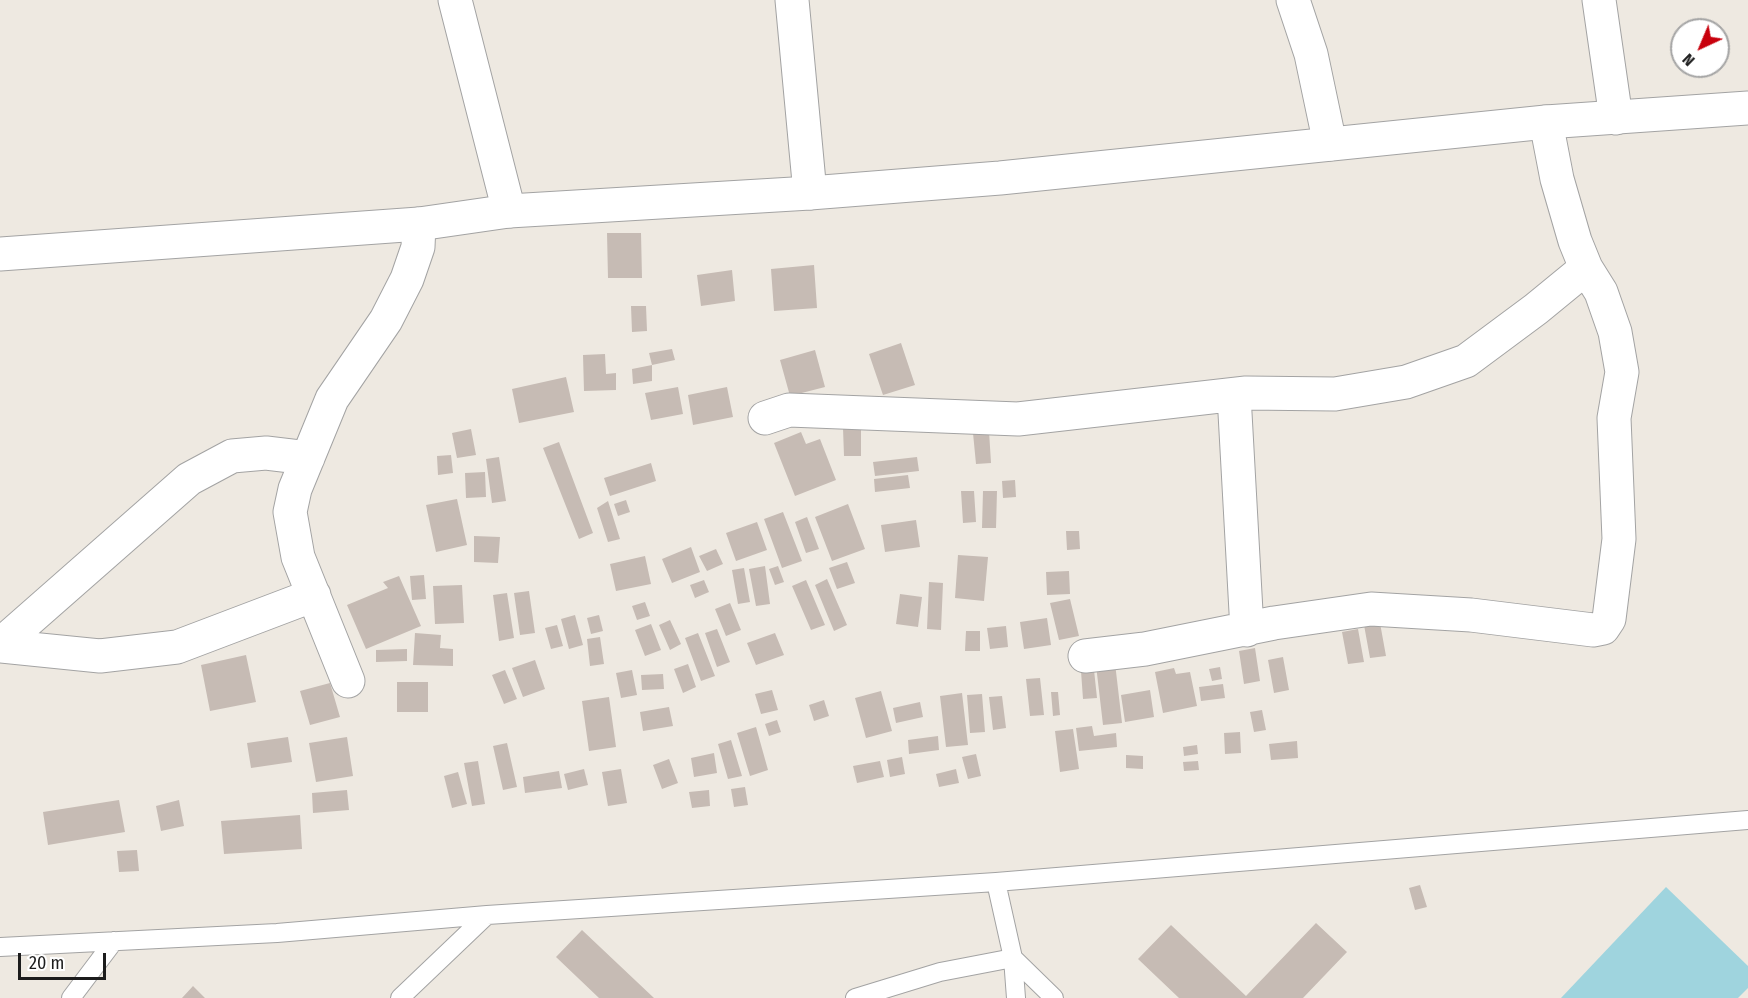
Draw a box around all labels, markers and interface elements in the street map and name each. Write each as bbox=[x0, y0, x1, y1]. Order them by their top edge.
north arrow bbox=[1670, 18, 1730, 78]
text: N bbox=[1678, 50, 1699, 70]
scale bar bbox=[21, 941, 110, 979]
text: 20 m bbox=[29, 952, 64, 974]

